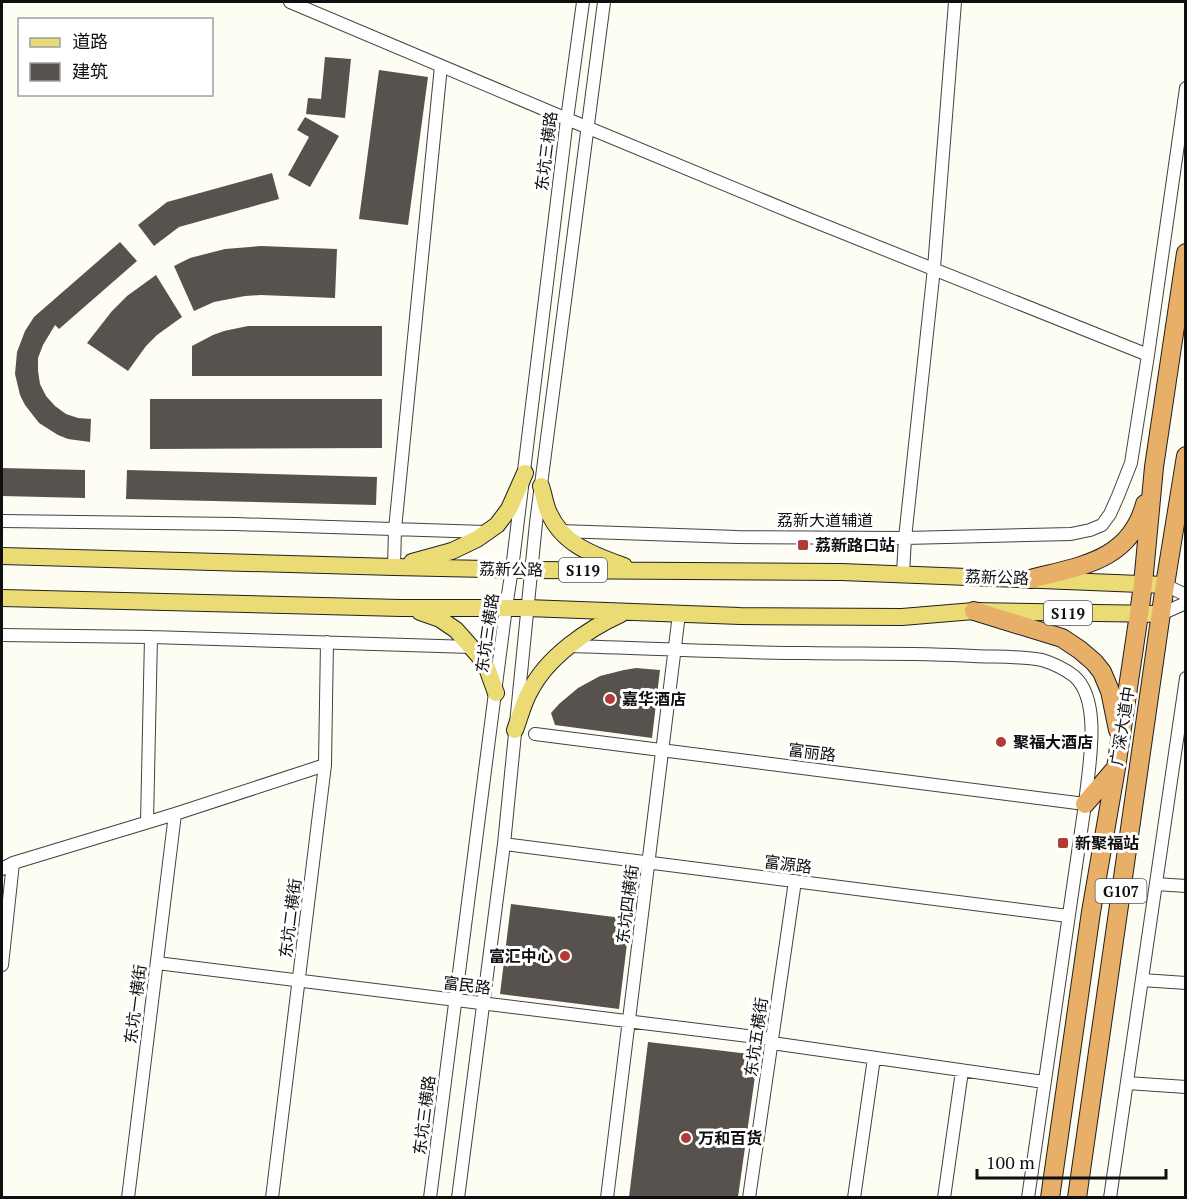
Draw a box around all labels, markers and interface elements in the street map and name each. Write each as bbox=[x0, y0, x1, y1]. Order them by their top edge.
legend bbox=[18, 18, 213, 96]
text: 道路 bbox=[72, 29, 108, 53]
text: 建筑 bbox=[72, 59, 108, 83]
street label: 东坑三横路 bbox=[530, 110, 562, 192]
street label: 荔新大道辅道 bbox=[777, 509, 873, 531]
place label: 荔新路口站 bbox=[815, 534, 895, 556]
marker: 荔新路口站 bbox=[796, 538, 810, 552]
street label: 荔新公路 bbox=[479, 557, 543, 581]
road number: S119 bbox=[559, 558, 607, 582]
street label: 荔新公路 bbox=[965, 565, 1029, 589]
street label: 东坑三横路 bbox=[471, 592, 503, 674]
road number: S119 bbox=[1044, 601, 1092, 625]
street label: 广深大道中 bbox=[1105, 685, 1139, 767]
place label: 嘉华酒店 bbox=[622, 688, 686, 710]
marker: 嘉华酒店 bbox=[603, 692, 617, 706]
place label: 聚福大酒店 bbox=[1013, 731, 1093, 753]
marker: 聚福大酒店 bbox=[994, 735, 1008, 749]
street label: 富丽路 bbox=[787, 738, 837, 766]
place label: 新聚福站 bbox=[1075, 832, 1139, 854]
marker: 新聚福站 bbox=[1056, 836, 1070, 850]
street label: 富源路 bbox=[763, 850, 813, 878]
street label: 东坑四横街 bbox=[611, 863, 643, 945]
street label: 东坑二横街 bbox=[274, 877, 306, 959]
road number: G107 bbox=[1096, 879, 1146, 903]
place label: 富汇中心 bbox=[489, 945, 553, 967]
marker: 富汇中心 bbox=[558, 949, 572, 963]
street label: 东坑一横街 bbox=[119, 963, 151, 1045]
street label: 富民路 bbox=[442, 971, 492, 999]
street label: 东坑五横街 bbox=[740, 996, 772, 1078]
street label: 东坑三横路 bbox=[408, 1074, 440, 1156]
place label: 万和百货 bbox=[698, 1127, 762, 1149]
marker: 万和百货 bbox=[679, 1131, 693, 1145]
scale bar bbox=[977, 1142, 1166, 1180]
text: 100 m bbox=[986, 1150, 1035, 1174]

